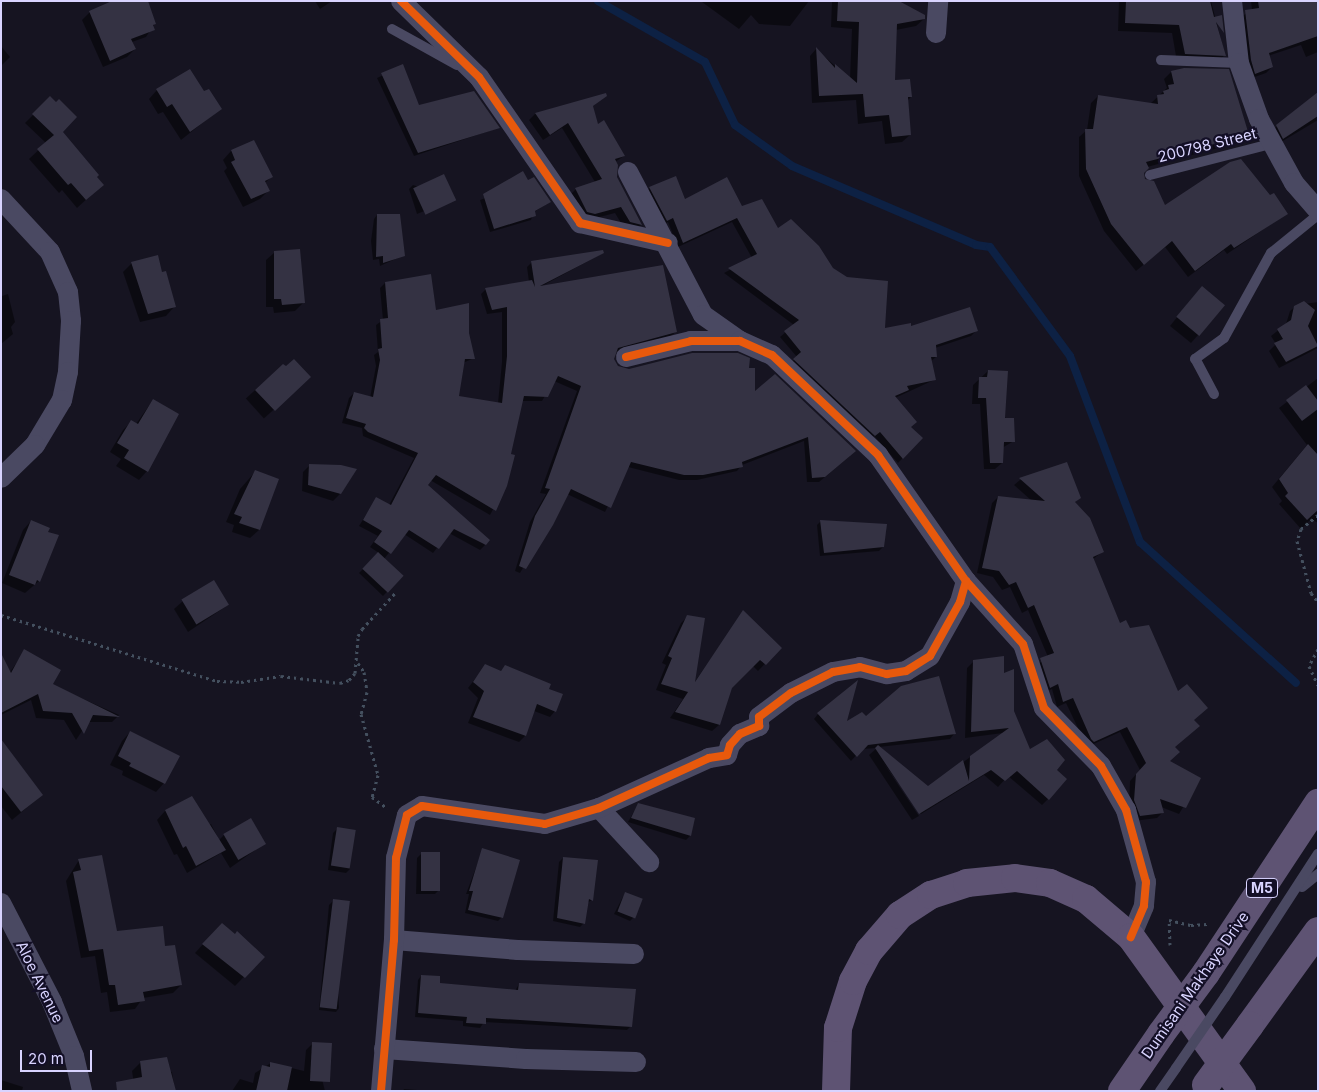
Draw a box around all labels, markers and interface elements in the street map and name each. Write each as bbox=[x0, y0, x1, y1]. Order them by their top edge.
street label: 200798 Street bbox=[1156, 124, 1258, 166]
road number: M5 bbox=[1246, 876, 1278, 900]
street label: Dumisani Makhaye Drive bbox=[1137, 908, 1253, 1062]
street label: Aloe Avenue bbox=[12, 938, 68, 1026]
scale bar bbox=[22, 1040, 95, 1072]
text: 20 m bbox=[28, 1049, 64, 1068]

